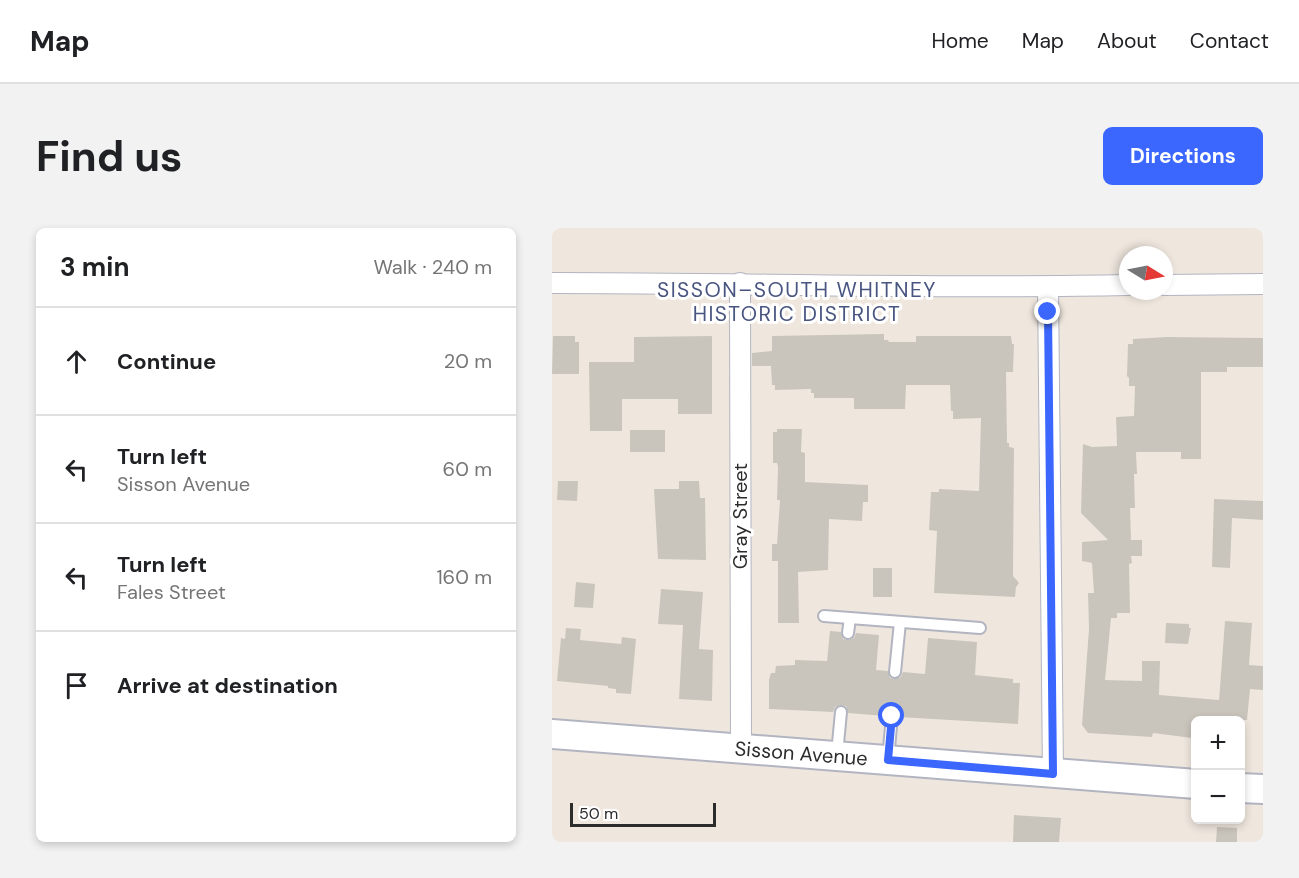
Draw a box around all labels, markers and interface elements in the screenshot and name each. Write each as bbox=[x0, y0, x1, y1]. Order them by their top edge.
text: Map bbox=[30, 23, 90, 60]
text: Home bbox=[931, 27, 989, 55]
text: Map bbox=[1022, 27, 1064, 55]
text: About bbox=[1097, 27, 1157, 55]
text: Contact bbox=[1190, 27, 1269, 55]
button: Directions bbox=[1103, 127, 1263, 185]
text: Find us bbox=[36, 129, 182, 184]
north arrow bbox=[1119, 246, 1173, 300]
text: 3 min bbox=[60, 250, 129, 284]
text: Walk · 240 m bbox=[373, 254, 492, 280]
district label: SISSON–SOUTH WHITNEY HISTORIC DISTRICT bbox=[657, 276, 937, 328]
route end bbox=[1034, 298, 1060, 324]
icon: ahead bbox=[60, 345, 93, 378]
text: Continue bbox=[117, 347, 216, 376]
text: 20 m bbox=[444, 348, 492, 374]
text: Turn left bbox=[117, 442, 207, 471]
icon: left bbox=[60, 453, 93, 486]
text: 60 m bbox=[443, 456, 492, 482]
street label: Gray Street bbox=[727, 463, 753, 569]
text: Sisson Avenue bbox=[117, 471, 250, 497]
text: Turn left bbox=[117, 550, 207, 579]
icon: left bbox=[60, 561, 93, 594]
text: 160 m bbox=[436, 564, 492, 590]
text: Fales Street bbox=[117, 579, 226, 605]
icon: arrive bbox=[60, 669, 93, 702]
text: Arrive at destination bbox=[117, 671, 338, 700]
route start bbox=[878, 702, 904, 728]
map controls bbox=[1191, 716, 1245, 824]
button: + bbox=[1191, 716, 1245, 770]
street label: Sisson Avenue bbox=[734, 735, 869, 771]
button: − bbox=[1191, 770, 1245, 824]
scale bar bbox=[570, 800, 716, 828]
text: 50 m bbox=[579, 803, 618, 824]

